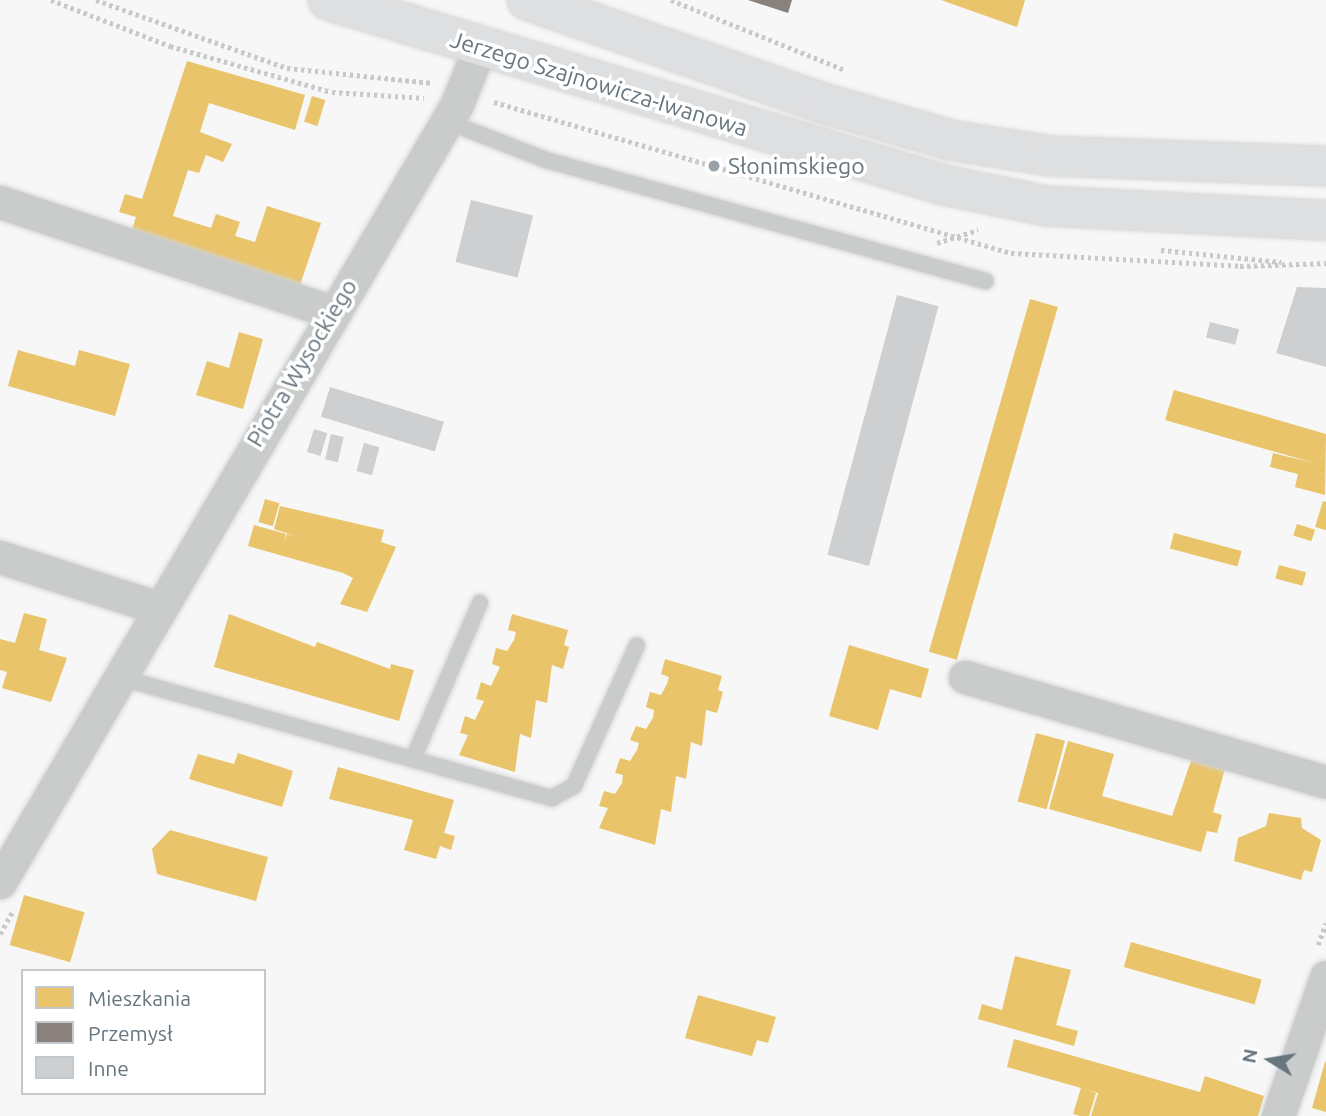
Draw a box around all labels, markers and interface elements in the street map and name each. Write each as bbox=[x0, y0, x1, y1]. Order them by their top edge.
street label: Jerzego Szajnowicza-Iwanowa bbox=[447, 26, 751, 142]
place label: Słonimskiego bbox=[728, 152, 865, 180]
marker: Słonimskiego bbox=[706, 158, 722, 174]
street label: Piotra Wysockiego bbox=[241, 274, 363, 452]
legend bbox=[21, 969, 266, 1095]
text: Mieszkania bbox=[88, 986, 191, 1010]
text: Przemysł bbox=[88, 1021, 173, 1045]
north arrow bbox=[1235, 1025, 1305, 1095]
text: N bbox=[1237, 1047, 1262, 1065]
text: Inne bbox=[88, 1056, 129, 1080]

